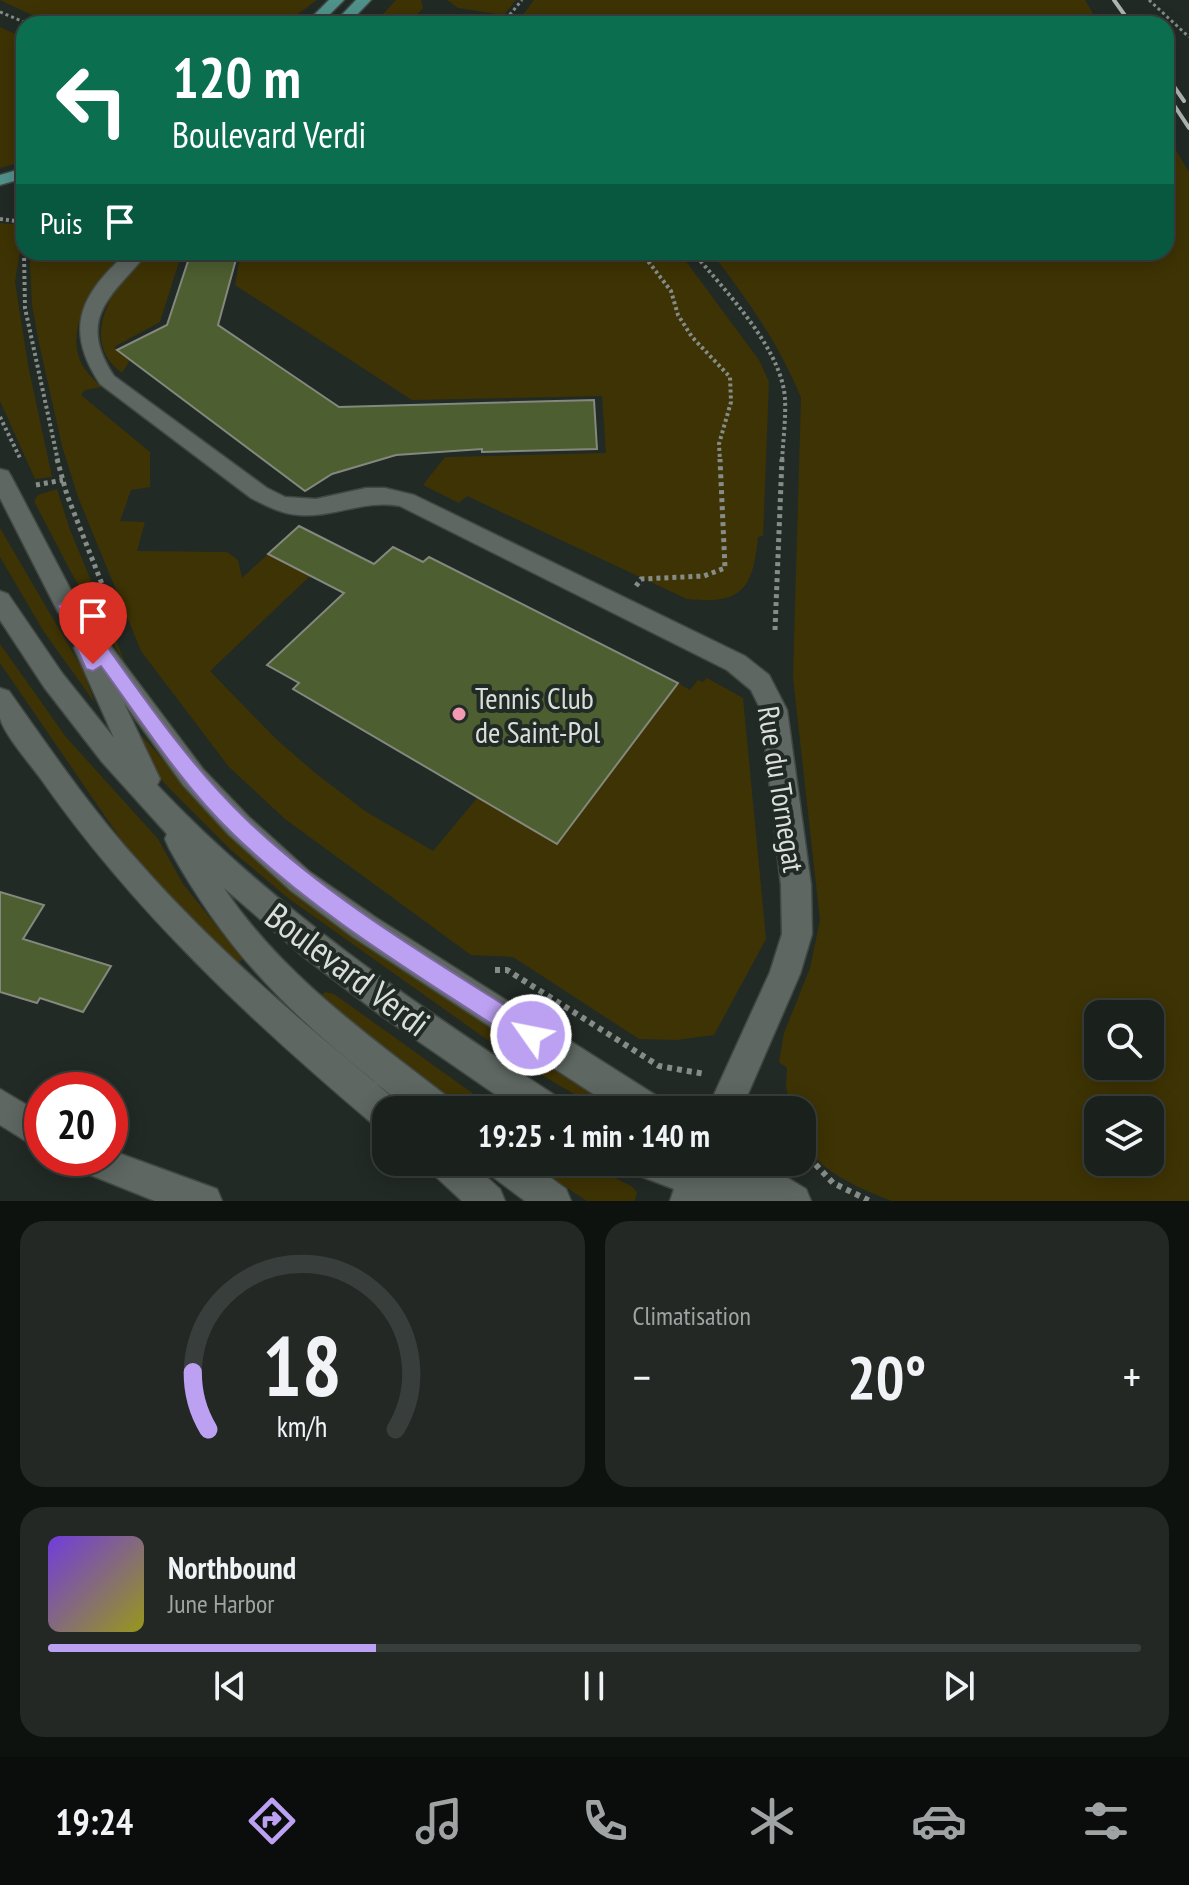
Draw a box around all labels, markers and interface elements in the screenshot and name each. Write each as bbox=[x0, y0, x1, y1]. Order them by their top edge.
text: 120 m bbox=[172, 41, 301, 113]
icon: left bbox=[40, 48, 144, 152]
text: Boulevard Verdi bbox=[172, 111, 366, 158]
icon: arrive bbox=[98, 200, 142, 244]
text: Puis bbox=[40, 203, 82, 242]
pin bbox=[59, 582, 127, 664]
icon: arrive bbox=[71, 594, 115, 638]
place label: Tennis Club de Saint-Pol bbox=[475, 678, 600, 751]
street label: Rue du Tornegat bbox=[750, 703, 815, 876]
marker: Tennis Club de Saint-Pol bbox=[450, 705, 468, 723]
street label: Boulevard Verdi bbox=[256, 892, 440, 1046]
position arrow bbox=[489, 993, 573, 1077]
map controls bbox=[1084, 1000, 1164, 1176]
button: search bbox=[1084, 1000, 1164, 1080]
speed limit sign: 20 bbox=[24, 1072, 128, 1176]
button: layers bbox=[1084, 1096, 1164, 1176]
text: 19:25 · 1 min · 140 m bbox=[478, 1116, 710, 1155]
text: Climatisation bbox=[633, 1299, 751, 1332]
text: 18 bbox=[262, 1311, 342, 1419]
text: 20° bbox=[847, 1338, 926, 1416]
text: − bbox=[633, 1348, 651, 1405]
text: + bbox=[1123, 1348, 1141, 1405]
text: km/h bbox=[277, 1408, 328, 1445]
text: Northbound bbox=[168, 1548, 296, 1587]
text: June Harbor bbox=[168, 1587, 274, 1620]
icon: previous bbox=[208, 1664, 252, 1708]
icon: pause bbox=[572, 1664, 616, 1708]
icon: next bbox=[937, 1664, 981, 1708]
icon: directions bbox=[244, 1793, 300, 1849]
icon: music bbox=[411, 1793, 467, 1849]
icon: phone bbox=[577, 1793, 633, 1849]
icon: climate bbox=[744, 1793, 800, 1849]
icon: car bbox=[911, 1793, 967, 1849]
icon: filters bbox=[1078, 1793, 1134, 1849]
text: 19:24 bbox=[55, 1798, 133, 1845]

